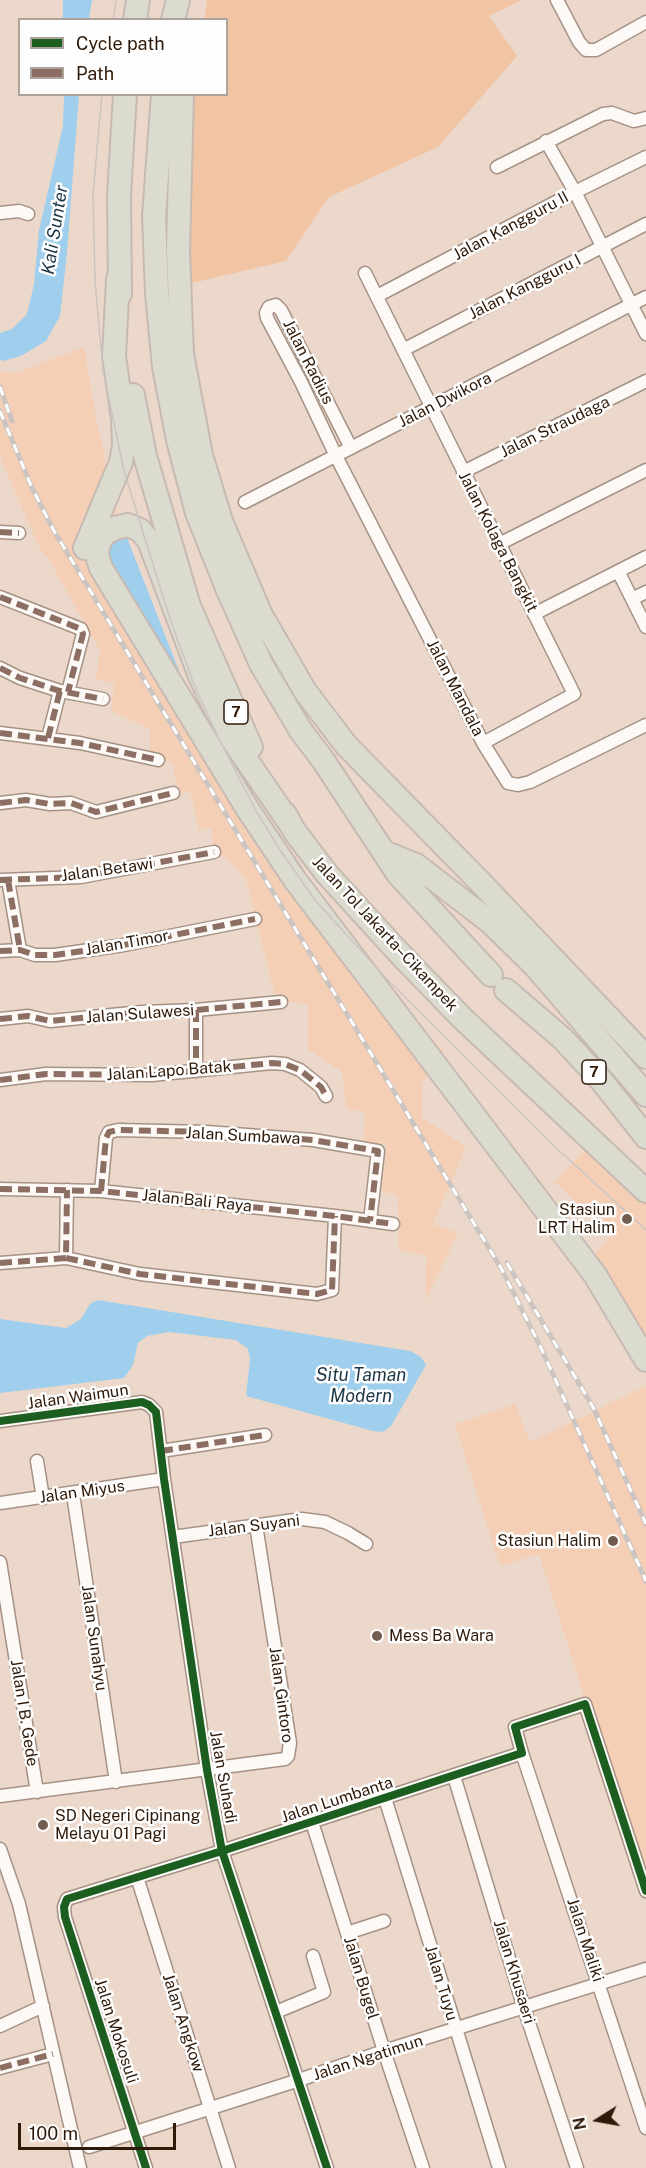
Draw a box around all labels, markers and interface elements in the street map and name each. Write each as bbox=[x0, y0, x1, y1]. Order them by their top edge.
legend bbox=[18, 18, 228, 96]
text: Cycle path bbox=[76, 33, 165, 54]
text: Path bbox=[76, 63, 114, 84]
water label: Kali Sunter bbox=[37, 184, 73, 276]
street label: Jalan Kangguru II bbox=[450, 187, 572, 265]
street label: Jalan Kangguru I bbox=[466, 250, 584, 324]
street label: Jalan Radius bbox=[278, 317, 338, 407]
street label: Jalan Dwikora bbox=[395, 368, 495, 432]
street label: Jalan Straudaga bbox=[497, 392, 613, 462]
street label: Jalan Kolaga Bangkit bbox=[454, 468, 542, 616]
street label: Jalan Mandala bbox=[422, 636, 488, 740]
road number: 7 bbox=[224, 700, 248, 724]
street label: Jalan Tol Jakarta–Cikampek bbox=[308, 853, 462, 1015]
street label: Jalan Betawi bbox=[60, 854, 154, 886]
street label: Jalan Timor bbox=[84, 926, 170, 960]
street label: Jalan Sulawesi bbox=[85, 1001, 195, 1027]
street label: Jalan Lapo Batak bbox=[106, 1057, 232, 1085]
road number: 7 bbox=[582, 1060, 606, 1084]
street label: Jalan Sumbawa bbox=[185, 1123, 301, 1149]
street label: Jalan Bali Raya bbox=[141, 1186, 253, 1216]
place label: Stasiun LRT Halim bbox=[538, 1200, 615, 1238]
marker: Stasiun LRT Halim bbox=[620, 1212, 634, 1226]
water label: Situ Taman Modern bbox=[316, 1364, 406, 1406]
street label: Jalan Waimun bbox=[26, 1380, 130, 1414]
street label: Jalan Miyus bbox=[38, 1477, 126, 1507]
street label: Jalan Suyani bbox=[207, 1511, 301, 1541]
place label: Stasiun Halim bbox=[497, 1531, 601, 1551]
marker: Stasiun Halim bbox=[606, 1534, 620, 1548]
street label: Jalan Sunahyu bbox=[77, 1584, 111, 1692]
place label: Mess Ba Wara bbox=[389, 1626, 494, 1646]
marker: Mess Ba Wara bbox=[370, 1629, 384, 1643]
street label: Jalan Gintoro bbox=[265, 1646, 297, 1744]
street label: Jalan I B. Gede bbox=[6, 1658, 42, 1768]
street label: Jalan Suhadi bbox=[205, 1729, 241, 1825]
street label: Jalan Lumbanta bbox=[279, 1773, 395, 1827]
place label: SD Negeri Cipinang Melayu 01 Pagi bbox=[55, 1806, 200, 1844]
marker: SD Negeri Cipinang Melayu 01 Pagi bbox=[36, 1818, 50, 1832]
street label: Jalan Maliki bbox=[562, 1896, 608, 1984]
street label: Jalan Khusaeri bbox=[489, 1918, 539, 2026]
street label: Jalan Bugel bbox=[339, 1934, 383, 2022]
street label: Jalan Tuyu bbox=[420, 1943, 462, 2023]
street label: Jalan Angkow bbox=[158, 1971, 208, 2075]
street label: Jalan Mokosuli bbox=[90, 1976, 142, 2086]
street label: Jalan Ngatimun bbox=[310, 2031, 426, 2085]
north arrow bbox=[568, 2090, 628, 2150]
scale bar bbox=[21, 2111, 178, 2149]
text: N bbox=[569, 2116, 590, 2131]
text: 100 m bbox=[29, 2123, 78, 2144]

